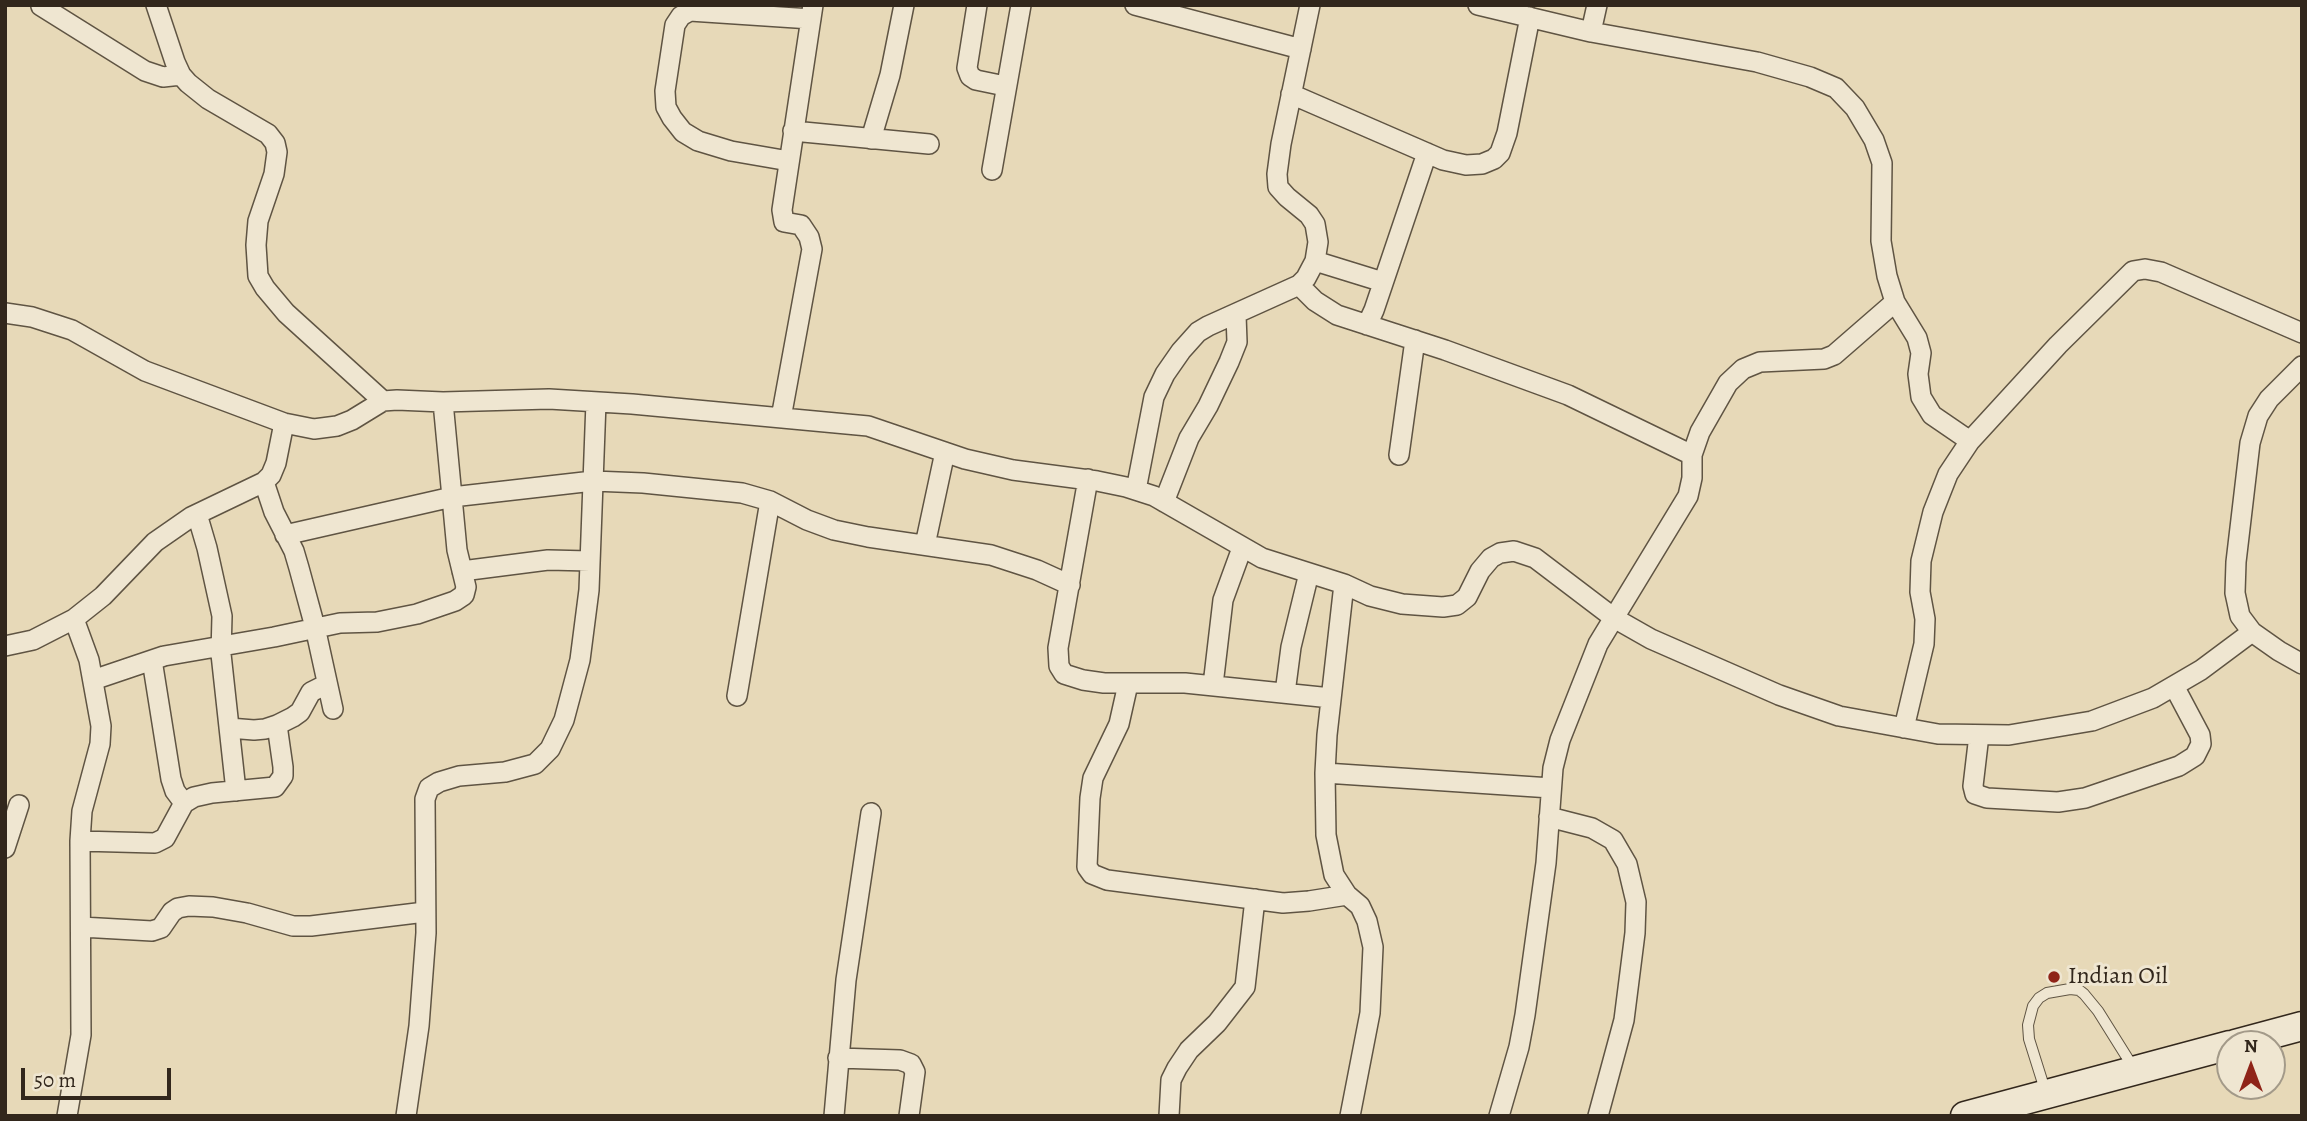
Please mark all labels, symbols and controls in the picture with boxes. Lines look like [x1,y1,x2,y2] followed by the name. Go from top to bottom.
[2068,963,2168,991] place label: Indian Oil
[2046,969,2062,985] marker: Indian Oil
[2216,1030,2286,1100] north arrow
[2244,1033,2258,1059] text: N
[24,1054,175,1098] scale bar
[34,1066,76,1094] text: 50 m

